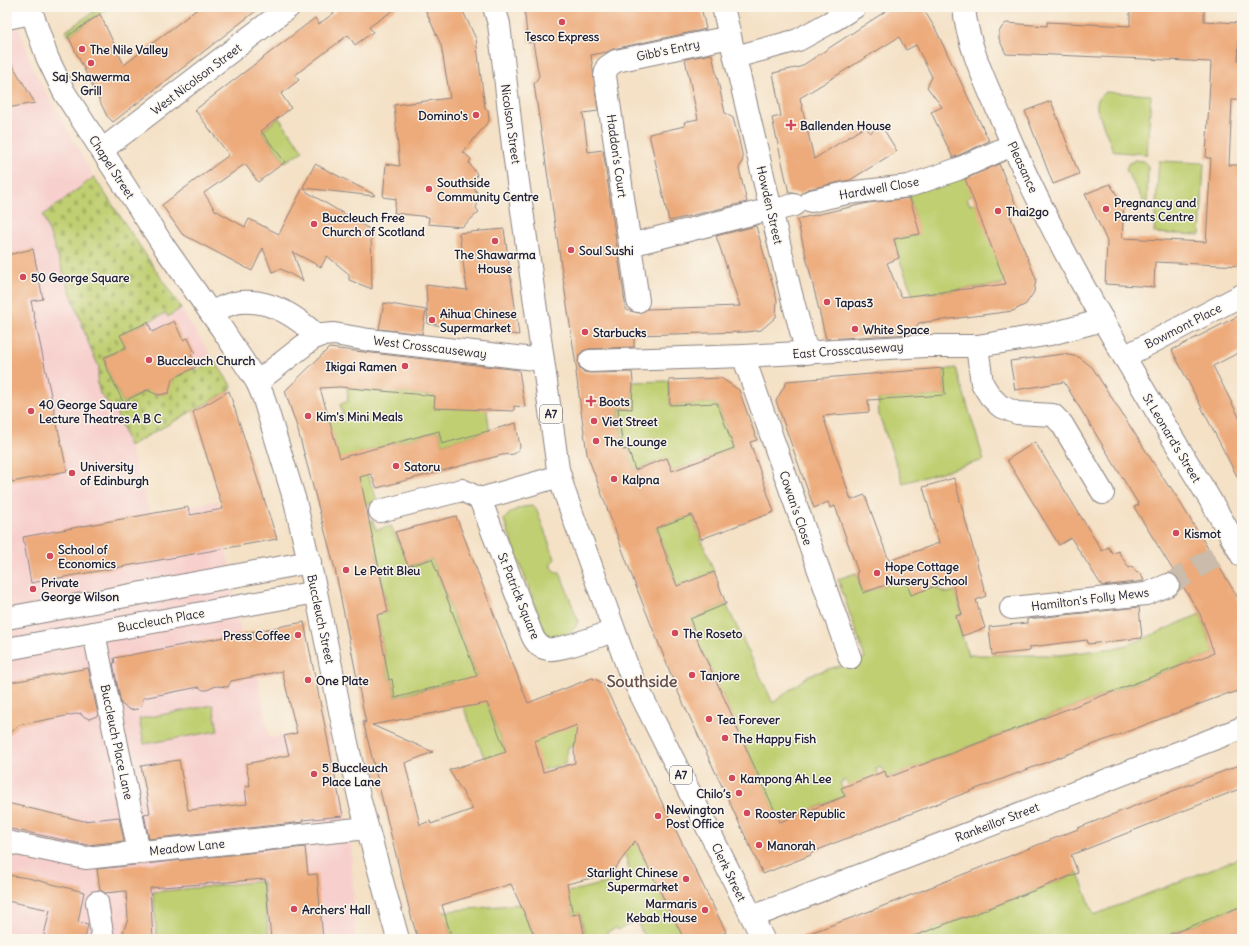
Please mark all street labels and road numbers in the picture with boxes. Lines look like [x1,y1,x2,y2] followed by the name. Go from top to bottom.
[635,36,701,64] street label: Gibb's Entry
[148,40,244,118] street label: West Nicolson Street
[498,83,524,165] street label: Nicolson Street
[604,113,630,199] street label: Haddon's Court
[86,132,138,202] street label: Chapel Street
[1005,139,1041,195] street label: Pleasance
[754,164,786,246] street label: Howden Street
[838,174,920,202] street label: Hardwell Close
[1142,300,1224,352] street label: Bowmont Place
[372,333,488,361] street label: West Crosscauseway
[792,339,904,361] street label: East Crosscauseway
[1140,391,1204,485] street label: St Leonard's Street
[540,405,562,423] road number: A7
[776,469,816,547] street label: Cowan's Close
[495,551,543,641] street label: St Patrick Square
[304,573,338,665] street label: Buccleuch Street
[1030,584,1150,614] street label: Hamilton's Folly Mews
[116,605,206,635] street label: Buccleuch Place
[97,683,137,801] street label: Buccleuch Place Lane
[670,766,692,784] road number: A7
[953,799,1041,845] street label: Rankeillor Street
[149,836,225,858] street label: Meadow Lane
[708,840,750,904] street label: Clerk Street

